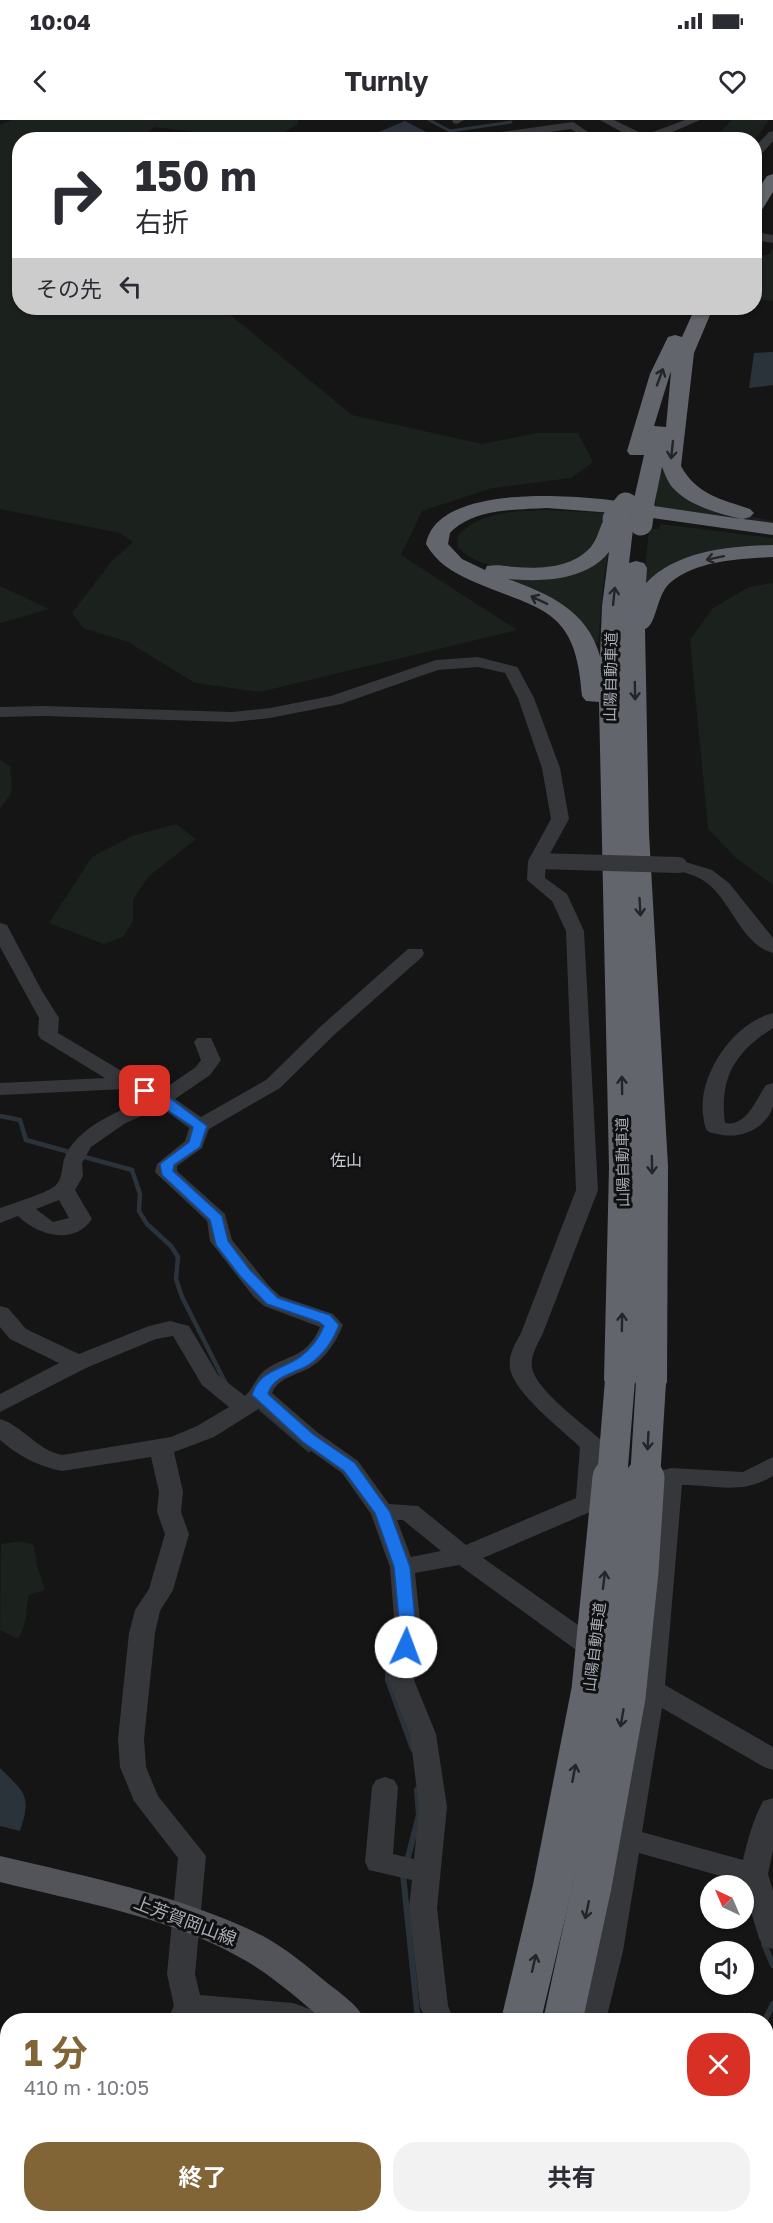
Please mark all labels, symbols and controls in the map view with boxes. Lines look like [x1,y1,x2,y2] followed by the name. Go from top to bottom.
[30,8,91,35] text: 10:04
[24,65,57,98] icon: back
[344,65,429,97] text: Turnly
[716,65,749,98] icon: heart
[135,150,257,200] text: 150 m
[36,156,114,234] icon: right
[135,206,189,238] text: 右折
[114,270,147,303] icon: left
[36,275,102,302] text: その先
[655,369,666,387] one-way arrow
[666,439,677,459] one-way arrow
[706,553,725,564] one-way arrow
[609,587,620,606] one-way arrow
[531,593,549,605] one-way arrow
[600,632,620,722] street label: 山陽自動車道
[629,681,640,701] one-way arrow
[635,897,646,916] one-way arrow
[119,1065,170,1116] pin
[128,1074,161,1107] icon: arrive
[616,1075,627,1095] one-way arrow
[612,1117,632,1207] street label: 山陽自動車道
[330,1150,362,1170] district label: 佐山
[647,1154,658,1174] one-way arrow
[616,1312,628,1332] one-way arrow
[642,1430,653,1450] one-way arrow
[599,1571,610,1590] one-way arrow
[580,1601,608,1693] street label: 山陽自動車道
[374,1615,438,1679] position arrow
[616,1708,627,1728] one-way arrow
[569,1763,580,1783] one-way arrow
[700,1875,754,1929] north arrow
[700,1875,754,1995] map controls
[131,1890,240,1950] street label: 上芳賀岡山線
[581,1900,592,1919] one-way arrow
[700,1941,754,1995] button: sound
[529,1954,541,1973] one-way arrow
[24,2031,88,2074] text: 1 分
[687,2033,750,2096] button: close
[24,2075,149,2099] text: 410 m · 10:05
[24,2142,381,2211] button: 終了
[393,2142,750,2211] button: 共有

